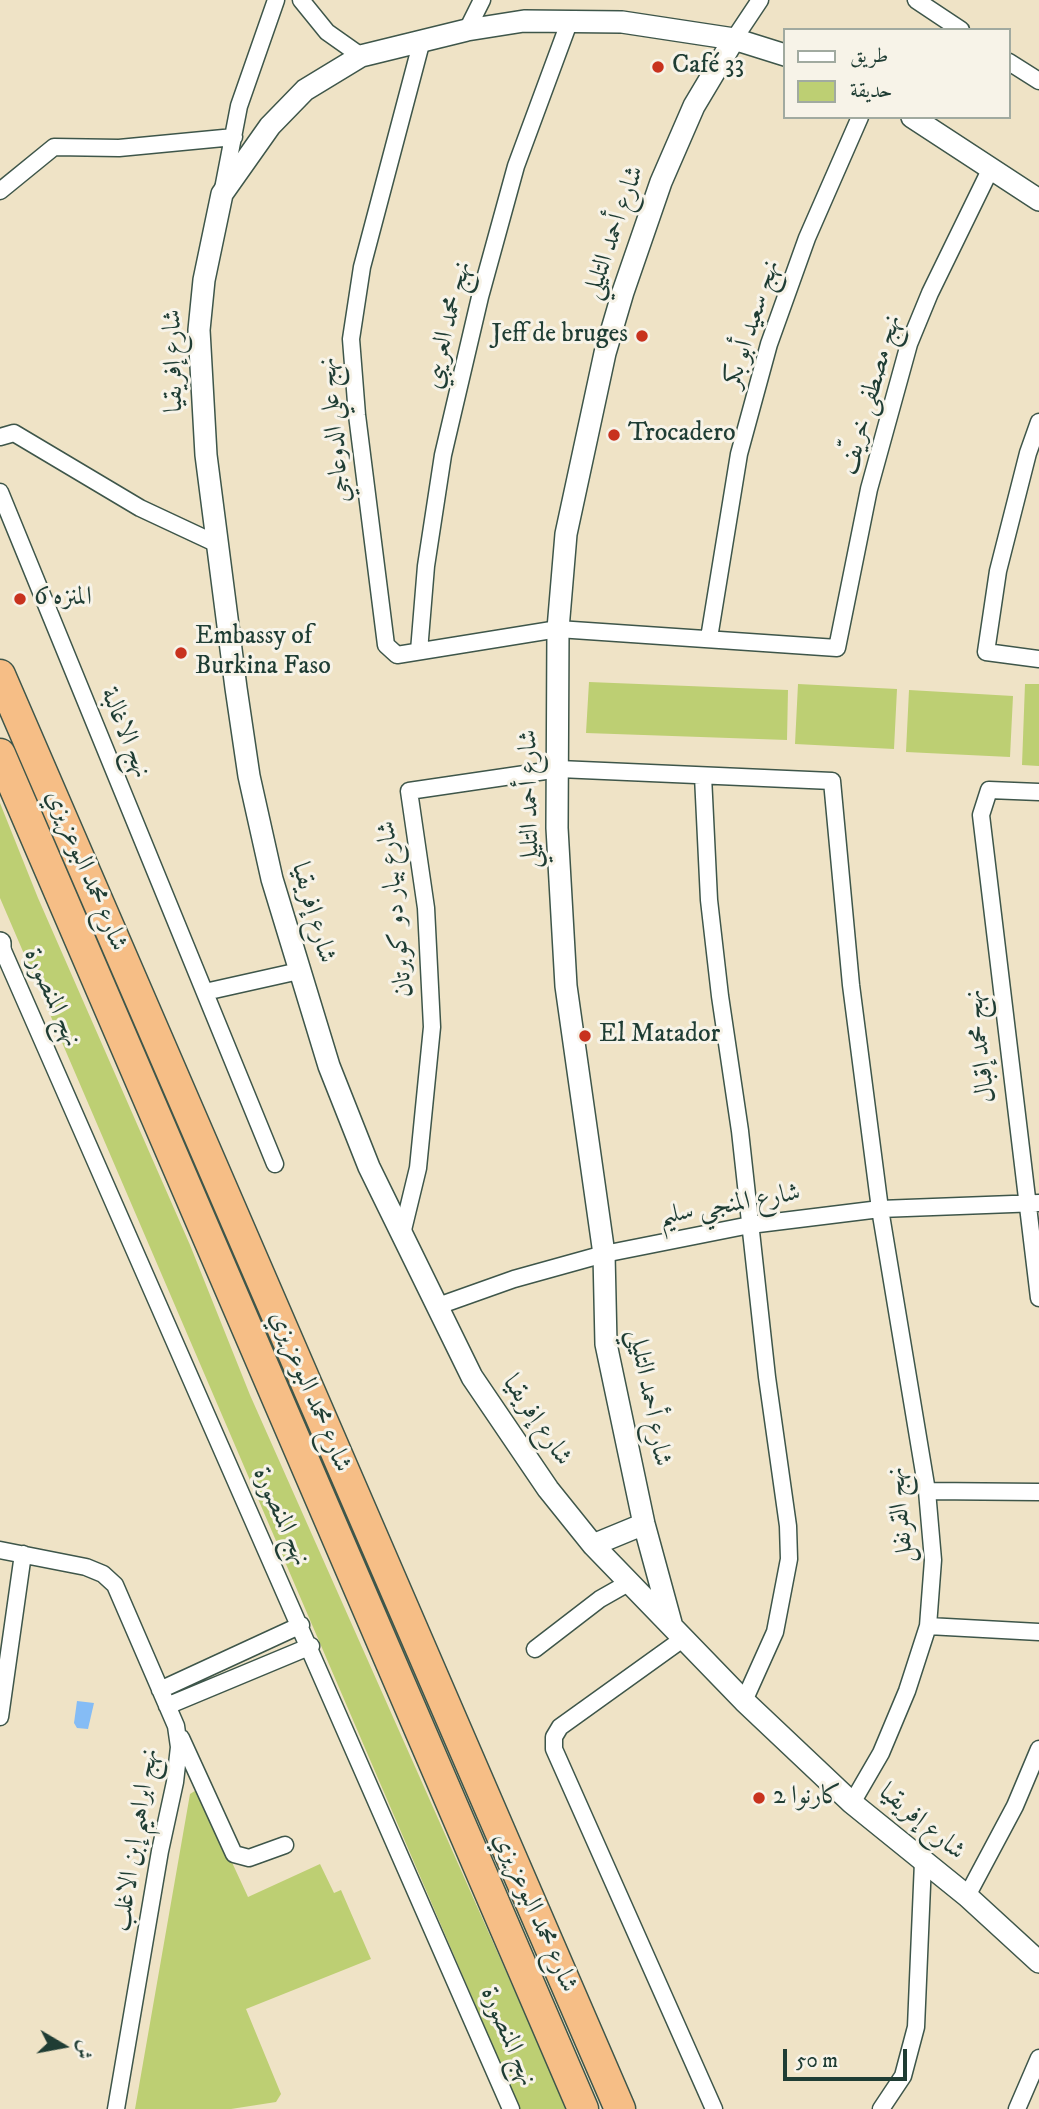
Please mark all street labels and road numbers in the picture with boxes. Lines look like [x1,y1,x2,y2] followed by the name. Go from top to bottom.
[578,162,652,304] street label: شارع أحمد التليلي
[718,256,788,392] street label: نهج سعيد أبو بكر
[418,258,480,392] street label: نهج محمد العريبي
[159,309,191,413] street label: شارع إفريقيا
[834,311,910,479] street label: نهج مصطفى خريّف
[313,356,359,504] street label: نهج علي الدوعاجي
[92,683,156,783] street label: نهج الاغالبة
[514,729,548,869] street label: شارع أحمد التليلي
[37,786,133,956] street label: شارع محمد البوعزيزي
[372,819,422,999] street label: شارع بيار دو كوبرتان
[283,859,341,967] street label: شارع إفريقيا
[15,944,87,1052] street label: نهج المنصورة
[960,987,1004,1105] street label: نهج محمد إقبال
[657,1178,803,1234] street label: شارع المنجي سليم
[261,1307,357,1477] street label: شارع محمد البوعزيزي
[619,1327,677,1469] street label: شارع أحمد التليلي
[494,1370,578,1472] street label: شارع إفريقيا
[244,1463,316,1571] street label: نهج المنصورة
[881,1465,923,1565] street label: نهج القرنفل
[107,1746,167,1934] street label: نهج ابراهيم إبن الاغلب
[871,1778,971,1868] street label: شارع إفريقيا
[485,1828,583,1998] street label: شارع محمد البوعزيزي
[472,1983,542,2091] street label: نهج المنصورة

